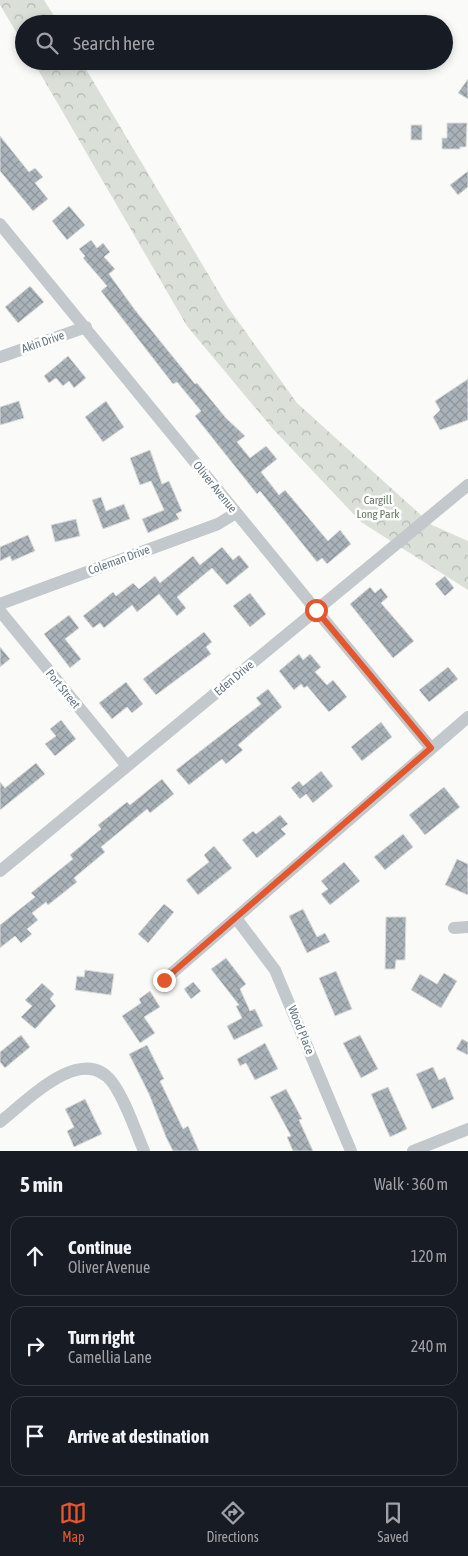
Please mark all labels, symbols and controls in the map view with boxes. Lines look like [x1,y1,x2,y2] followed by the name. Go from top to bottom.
[15,15,453,70] search box
[33,29,61,57] icon: search
[73,32,155,54] text: Search here
[20,328,66,356] street label: Akin Drive
[190,459,240,515] street label: Oliver Avenue
[357,493,400,521] park label: Cargill Long Park
[86,542,152,578] street label: Coleman Drive
[305,599,328,622] route start
[211,658,257,698] street label: Eden Drive
[43,667,83,712] street label: Port Street
[153,969,176,992] route end
[285,1004,317,1056] street label: Wood Place
[20,1172,63,1196] text: 5 min
[374,1175,448,1193] text: Walk · 360 m
[68,1236,132,1258] text: Continue
[21,1242,49,1270] icon: ahead
[411,1247,447,1265] text: 120 m
[68,1258,150,1276] text: Oliver Avenue
[68,1326,135,1348] text: Turn right
[21,1332,49,1360] icon: right
[411,1337,447,1355] text: 240 m
[68,1348,152,1366] text: Camellia Lane
[21,1422,49,1450] icon: arrive
[68,1425,209,1447] text: Arrive at destination
[59,1499,87,1545] tab: Map
[206,1499,259,1545] tab: Directions
[378,1499,409,1545] tab: Saved

